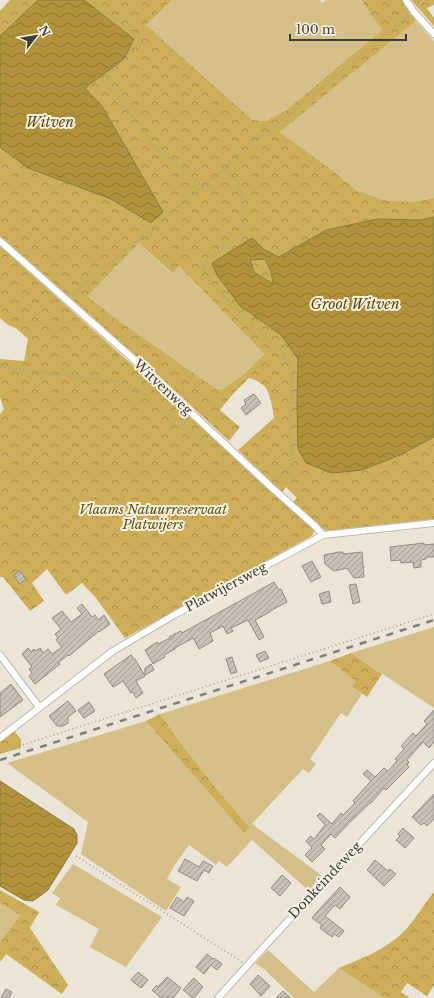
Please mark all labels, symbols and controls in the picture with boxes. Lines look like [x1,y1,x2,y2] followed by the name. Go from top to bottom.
[16,16,56,56] north arrow
[290,16,406,42] scale bar
[296,22,335,37] text: 100 m
[36,23,54,39] text: N
[26,113,74,131] water label: Witven
[311,295,400,313] water label: Groot Witven
[129,355,196,419] street label: Witvenweg
[79,501,227,533] park label: Vlaams Natuurreservaat Platwijers
[182,558,270,616] street label: Platwijersweg
[285,838,365,922] street label: Donkeindeweg

